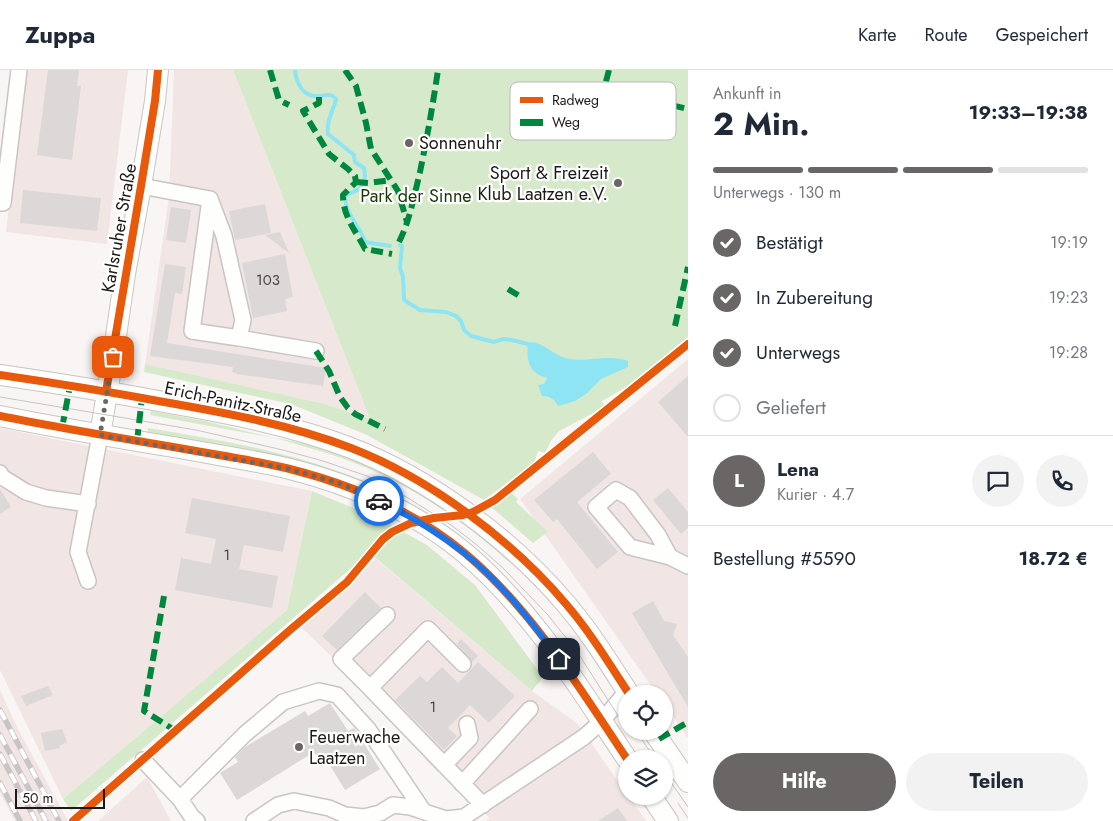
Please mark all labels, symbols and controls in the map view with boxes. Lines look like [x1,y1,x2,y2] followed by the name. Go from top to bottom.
[25,17,96,52] text: Zuppa
[858,22,897,48] text: Karte
[925,22,967,48] text: Route
[995,22,1088,48] text: Gespeichert
[510,82,676,140] legend
[713,82,781,105] text: Ankunft in
[552,90,599,110] text: Radweg
[969,99,1088,126] text: 19:33–19:38
[713,101,810,147] text: 2 Min.
[552,112,580,132] text: Weg
[419,130,502,156] place label: Sonnenuhr
[403,137,415,149] marker: Sonnenuhr
[477,160,609,207] place label: Sport & Freizeit Klub Laatzen e.V.
[95,161,143,295] street label: Karlsruher Straße
[612,177,624,189] marker: Sport & Freizeit Klub Laatzen e.V.
[713,181,841,204] text: Unterwegs · 130 m
[360,183,472,209] park label: Park der Sinne
[713,229,741,257] icon: check
[756,229,823,256] text: Bestätigt
[1050,231,1088,254] text: 19:19
[256,269,280,291] house number: 103
[713,284,741,312] icon: check
[756,284,873,311] text: In Zubereitung
[1049,286,1088,309] text: 19:23
[92,336,134,378] pin
[713,339,741,367] icon: check
[756,339,840,366] text: Unterwegs
[1049,341,1088,364] text: 19:28
[99,343,127,371] icon: bag
[162,375,304,429] street label: Erich-Panitz-Straße
[756,394,826,421] text: Geliefert
[972,455,1024,507] button: chat
[1036,455,1088,507] button: phone
[777,456,819,483] text: Lena
[734,467,744,494] text: L
[354,476,404,526] courier
[777,483,854,506] text: Kurier · 4.7
[365,487,393,515] icon: car
[224,544,230,566] house number: 1
[713,545,856,572] text: Bestellung #5590
[1019,545,1088,572] text: 18.72 €
[538,638,580,680] pin
[545,645,573,673] icon: home
[618,685,673,805] map controls
[618,685,673,740] button: locate
[430,696,436,718] house number: 1
[309,724,400,771] place label: Feuerwache Laatzen
[293,741,305,753] marker: Feuerwache Laatzen
[618,750,673,805] button: layers
[713,753,896,811] button: Hilfe
[906,753,1088,811] button: Teilen
[15,786,105,809] scale bar
[22,788,53,808] text: 50 m

